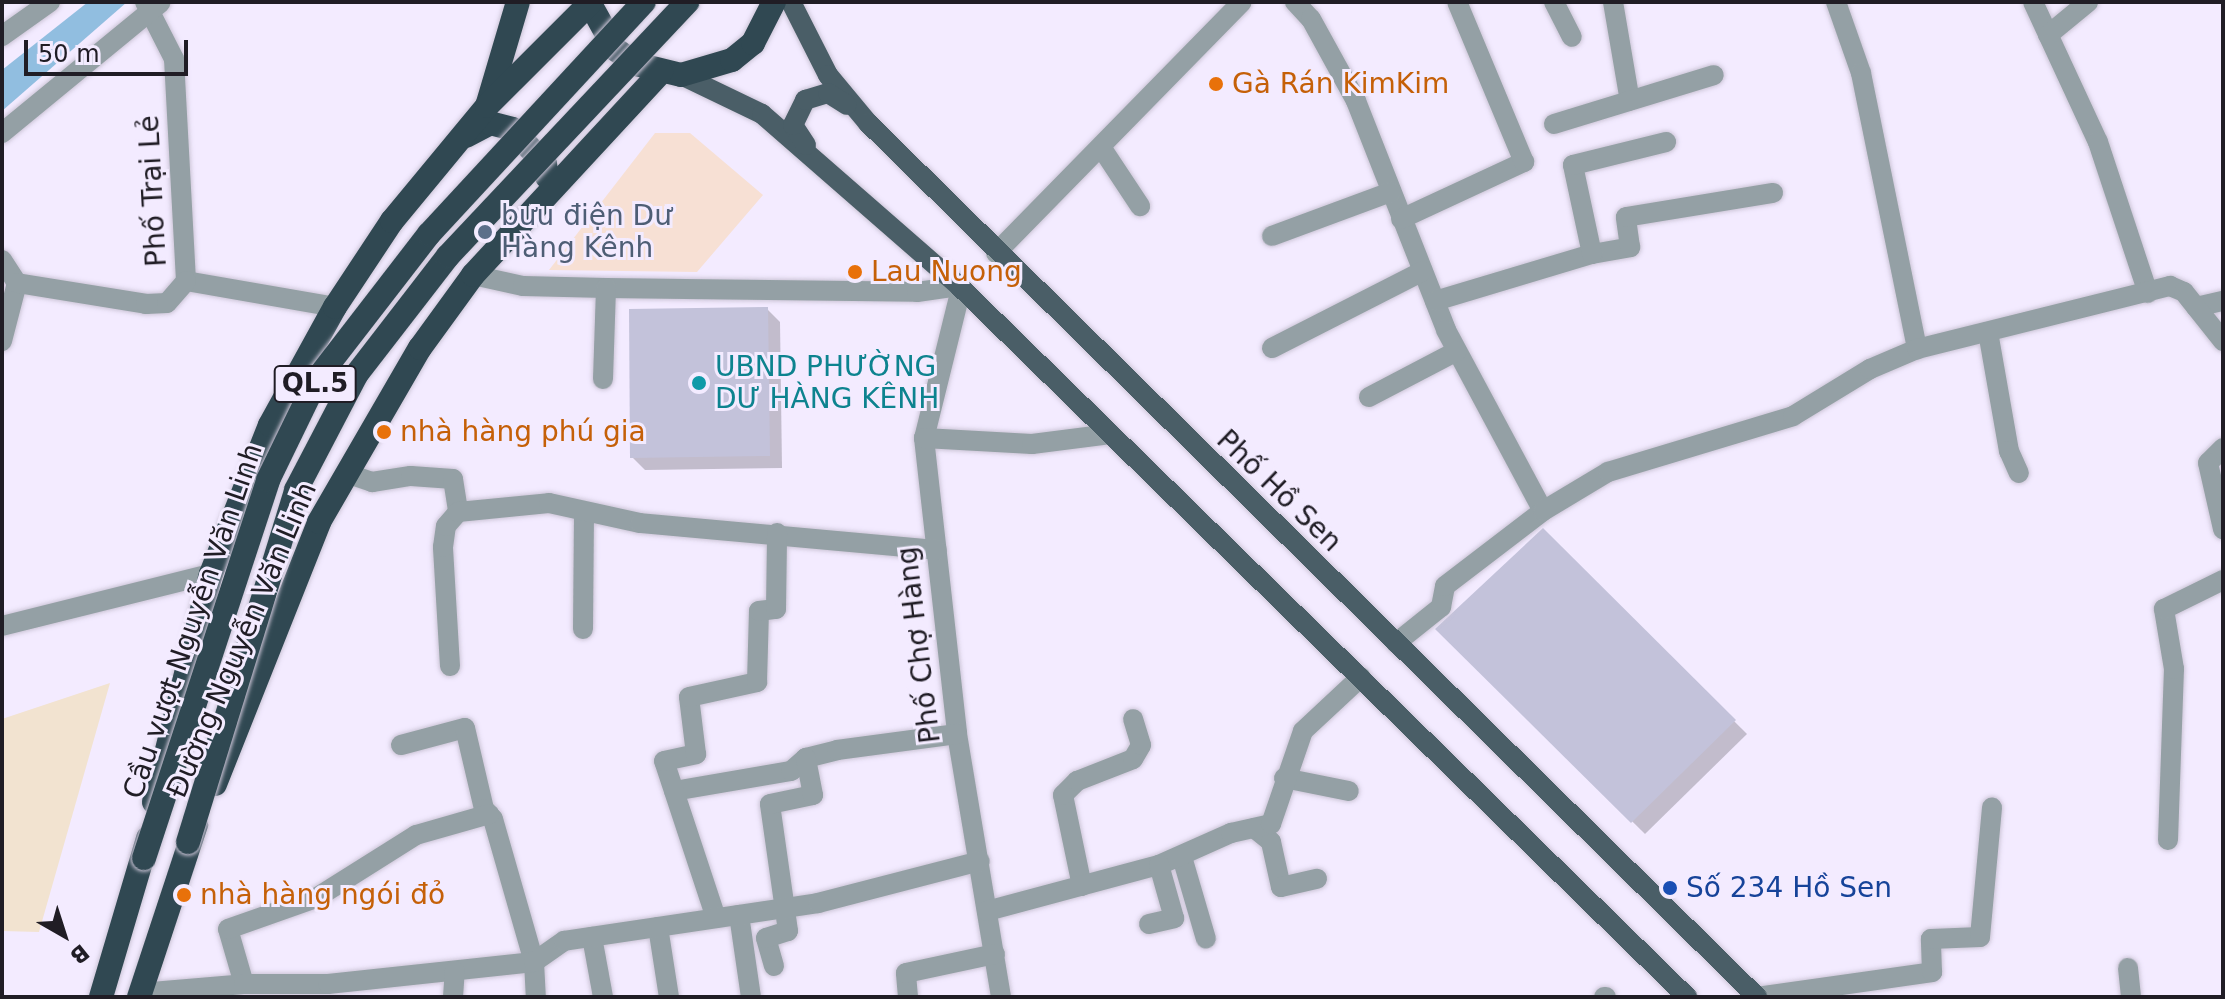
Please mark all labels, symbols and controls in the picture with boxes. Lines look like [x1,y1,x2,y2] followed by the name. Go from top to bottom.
[28,24,192,74] scale bar
[38,40,100,68] text: 50 m
[1232,67,1449,101] place label: Gà Rán KimKim
[1207,75,1225,93] marker: Gà Rán KimKim
[132,114,174,268] street label: Phố Trại Lẻ
[501,199,672,265] place label: bưu điện Dư Hàng Kênh
[476,223,494,241] marker: bưu điện Dư Hàng Kênh
[871,255,1022,289] place label: Lau Nuong
[846,263,864,281] marker: Lau Nuong
[715,350,939,416] place label: UBND PHƯỜNG DƯ HÀNG KÊNH
[273,362,357,406] road number: QL.5
[690,374,708,392] marker: UBND PHƯỜNG DƯ HÀNG KÊNH
[400,415,646,449] place label: nhà hàng phú gia
[375,423,393,441] marker: nhà hàng phú gia
[1210,423,1348,559] street label: Phố Hồ Sen
[116,439,270,803] street label: Cầu vượt Nguyễn Văn Linh
[160,477,324,803] street label: Đường Nguyễn Văn Linh
[890,545,948,745] street label: Phố Chợ Hàng
[1686,871,1892,905] place label: Số 234 Hồ Sen
[200,878,445,912] place label: nhà hàng ngói đỏ
[1661,879,1679,897] marker: Số 234 Hồ Sen
[175,886,193,904] marker: nhà hàng ngói đỏ
[24,895,104,975] north arrow
[65,939,94,969] text: B

